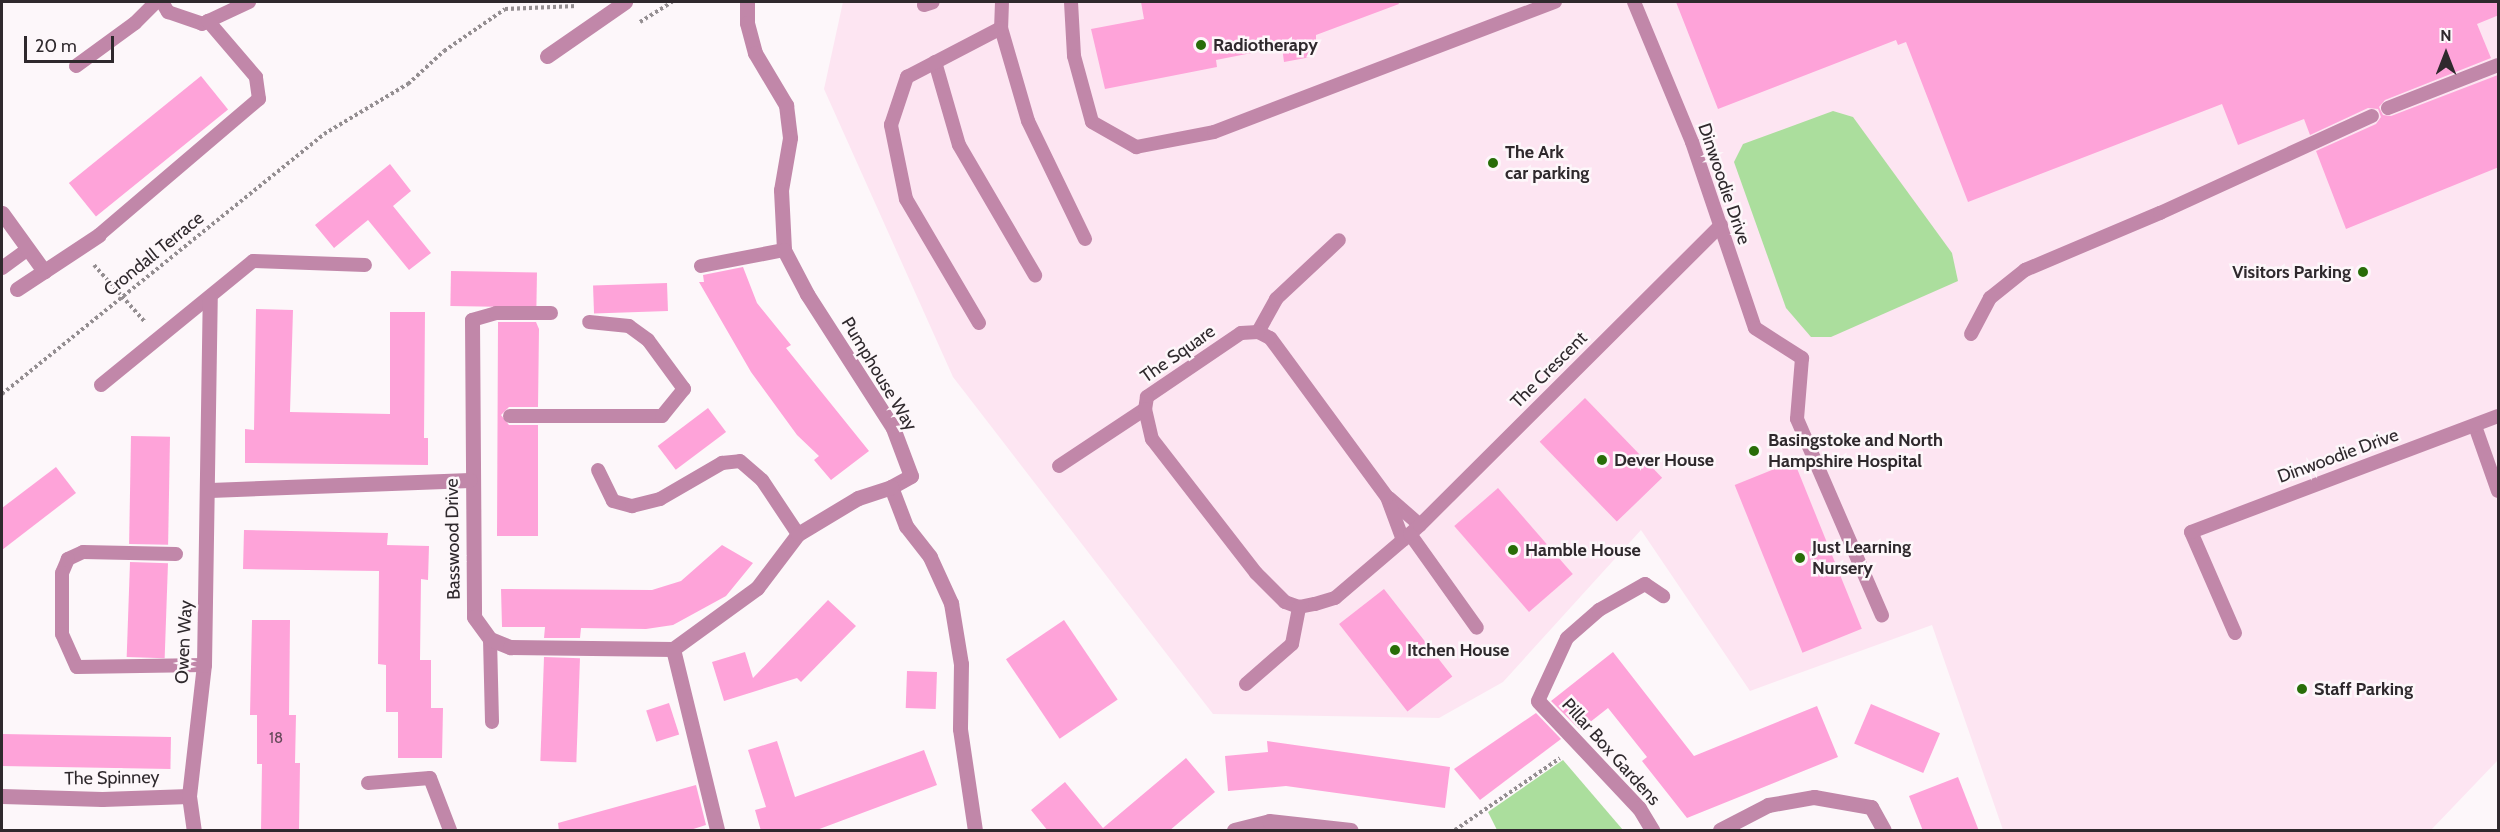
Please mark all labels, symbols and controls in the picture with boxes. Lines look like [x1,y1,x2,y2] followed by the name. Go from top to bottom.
[27,24,117,62] scale bar
[2416,24,2476,84] north arrow
[2440,26,2452,45] text: N
[1213,34,1318,56] place label: Radiotherapy
[35,35,77,57] text: 20 m
[1194,38,1208,52] marker: Radiotherapy
[1693,120,1755,248] street label: Dinwoodie Drive
[1505,142,1589,184] place label: The Ark car parking
[1486,156,1500,170] marker: The Ark car parking
[100,207,208,301] street label: Crondall Terrace
[2232,261,2351,283] place label: Visitors Parking
[2356,265,2370,279] marker: Visitors Parking
[837,313,921,435] street label: Pumphouse Way
[1137,321,1219,387] street label: The Square
[1506,327,1592,413] street label: The Crescent
[2275,424,2401,488] street label: Dinwoodie Drive
[1768,430,1943,472] place label: Basingstoke and North Hampshire Hospital
[1745,442,1763,460] marker: Basingstoke and North Hampshire Hospital
[1614,449,1714,471] place label: Dever House
[1595,453,1609,467] marker: Dever House
[441,478,465,600] street label: Basswood Drive
[1812,537,1911,580] place label: Just Learning Nursery
[1525,539,1641,561] place label: Hamble House
[1506,543,1520,557] marker: Hamble House
[1793,551,1807,565] marker: Just Learning Nursery
[171,600,197,684] street label: Owen Way
[1407,639,1509,661] place label: Itchen House
[1388,643,1402,657] marker: Itchen House
[2314,678,2413,700] place label: Staff Parking
[2295,682,2309,696] marker: Staff Parking
[1557,694,1665,810] street label: Pillar Box Gardens
[269,730,283,748] house number: 18
[64,766,160,790] street label: The Spinney

